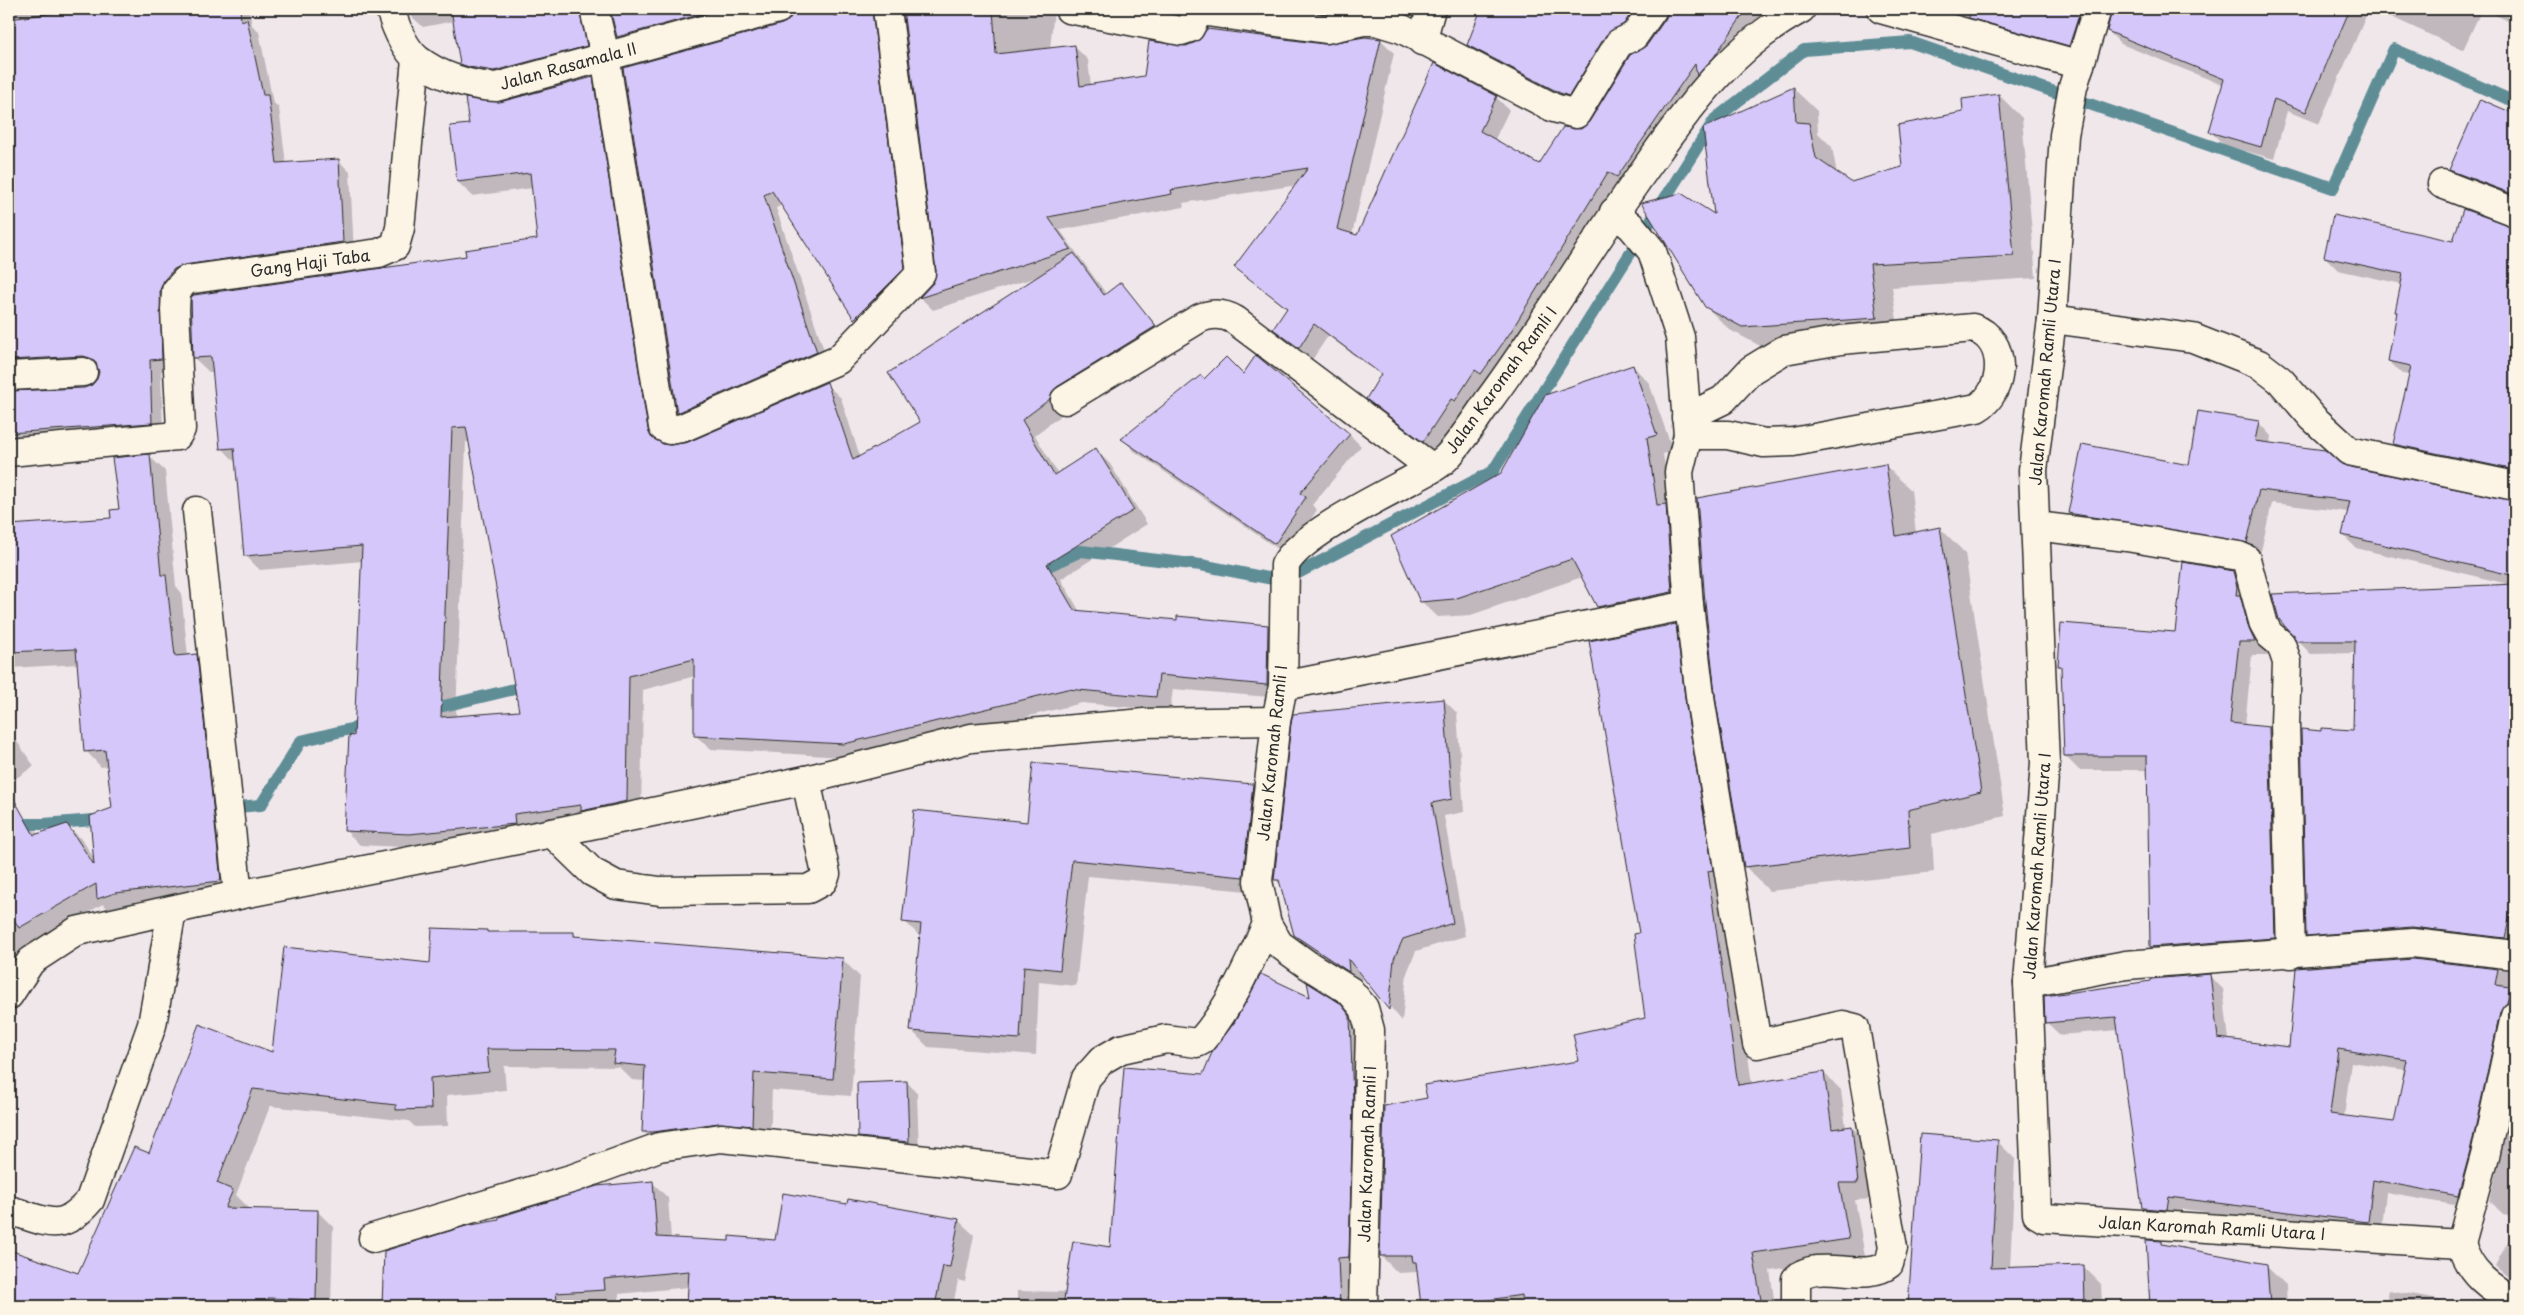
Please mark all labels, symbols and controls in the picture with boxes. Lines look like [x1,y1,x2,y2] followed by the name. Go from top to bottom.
[497,35,639,95] street label: Jalan Rasamala II
[249,242,372,282] street label: Gang Haji Taba
[2022,258,2066,486] street label: Jalan Karomah Ramli Utara I
[1439,301,1562,458] street label: Jalan Karomah Ramli I
[1250,664,1292,842] street label: Jalan Karomah Ramli I
[2016,752,2056,980] street label: Jalan Karomah Ramli Utara I
[1351,1065,1381,1243] street label: Jalan Karomah Ramli I
[2098,1209,2326,1245] street label: Jalan Karomah Ramli Utara I

